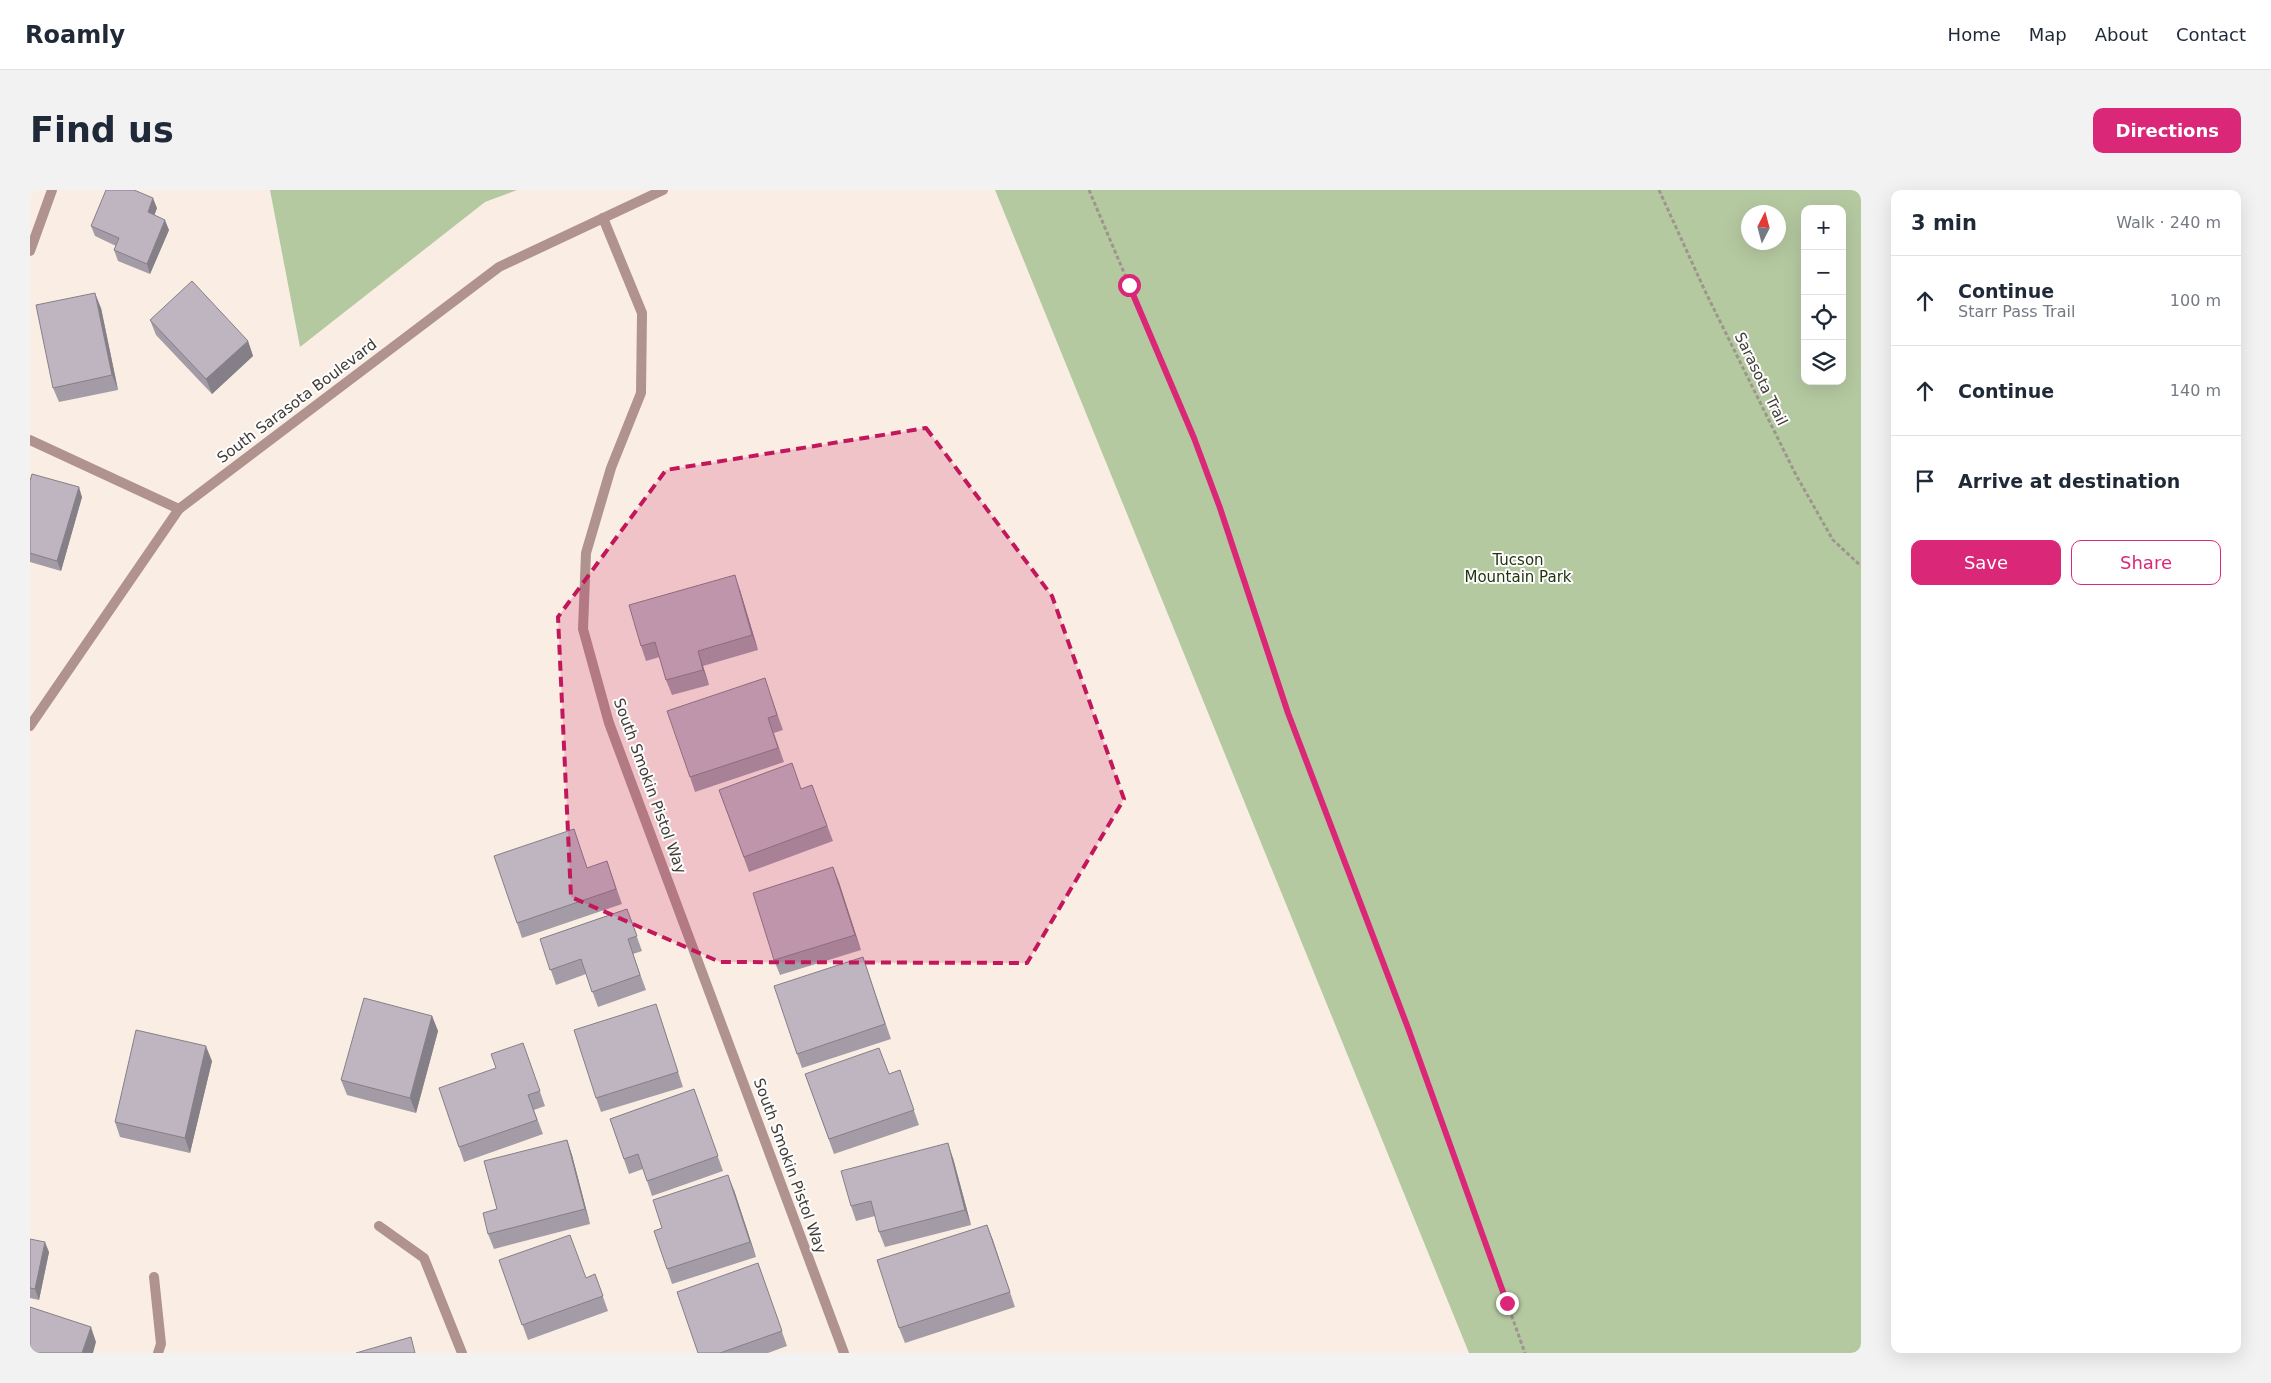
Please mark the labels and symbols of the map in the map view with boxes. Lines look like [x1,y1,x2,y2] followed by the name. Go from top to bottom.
[1741,205,1786,250] north arrow
[1118,274,1141,297] route start
[1731,329,1791,429] street label: Sarasota Trail
[214,335,380,467] street label: South Sarasota Boulevard
[1464,551,1572,586] park label: Tucson Mountain Park
[610,696,690,876] street label: South Smokin Pistol Way
[750,1076,830,1256] street label: South Smokin Pistol Way
[1496,1292,1519,1315] route end

